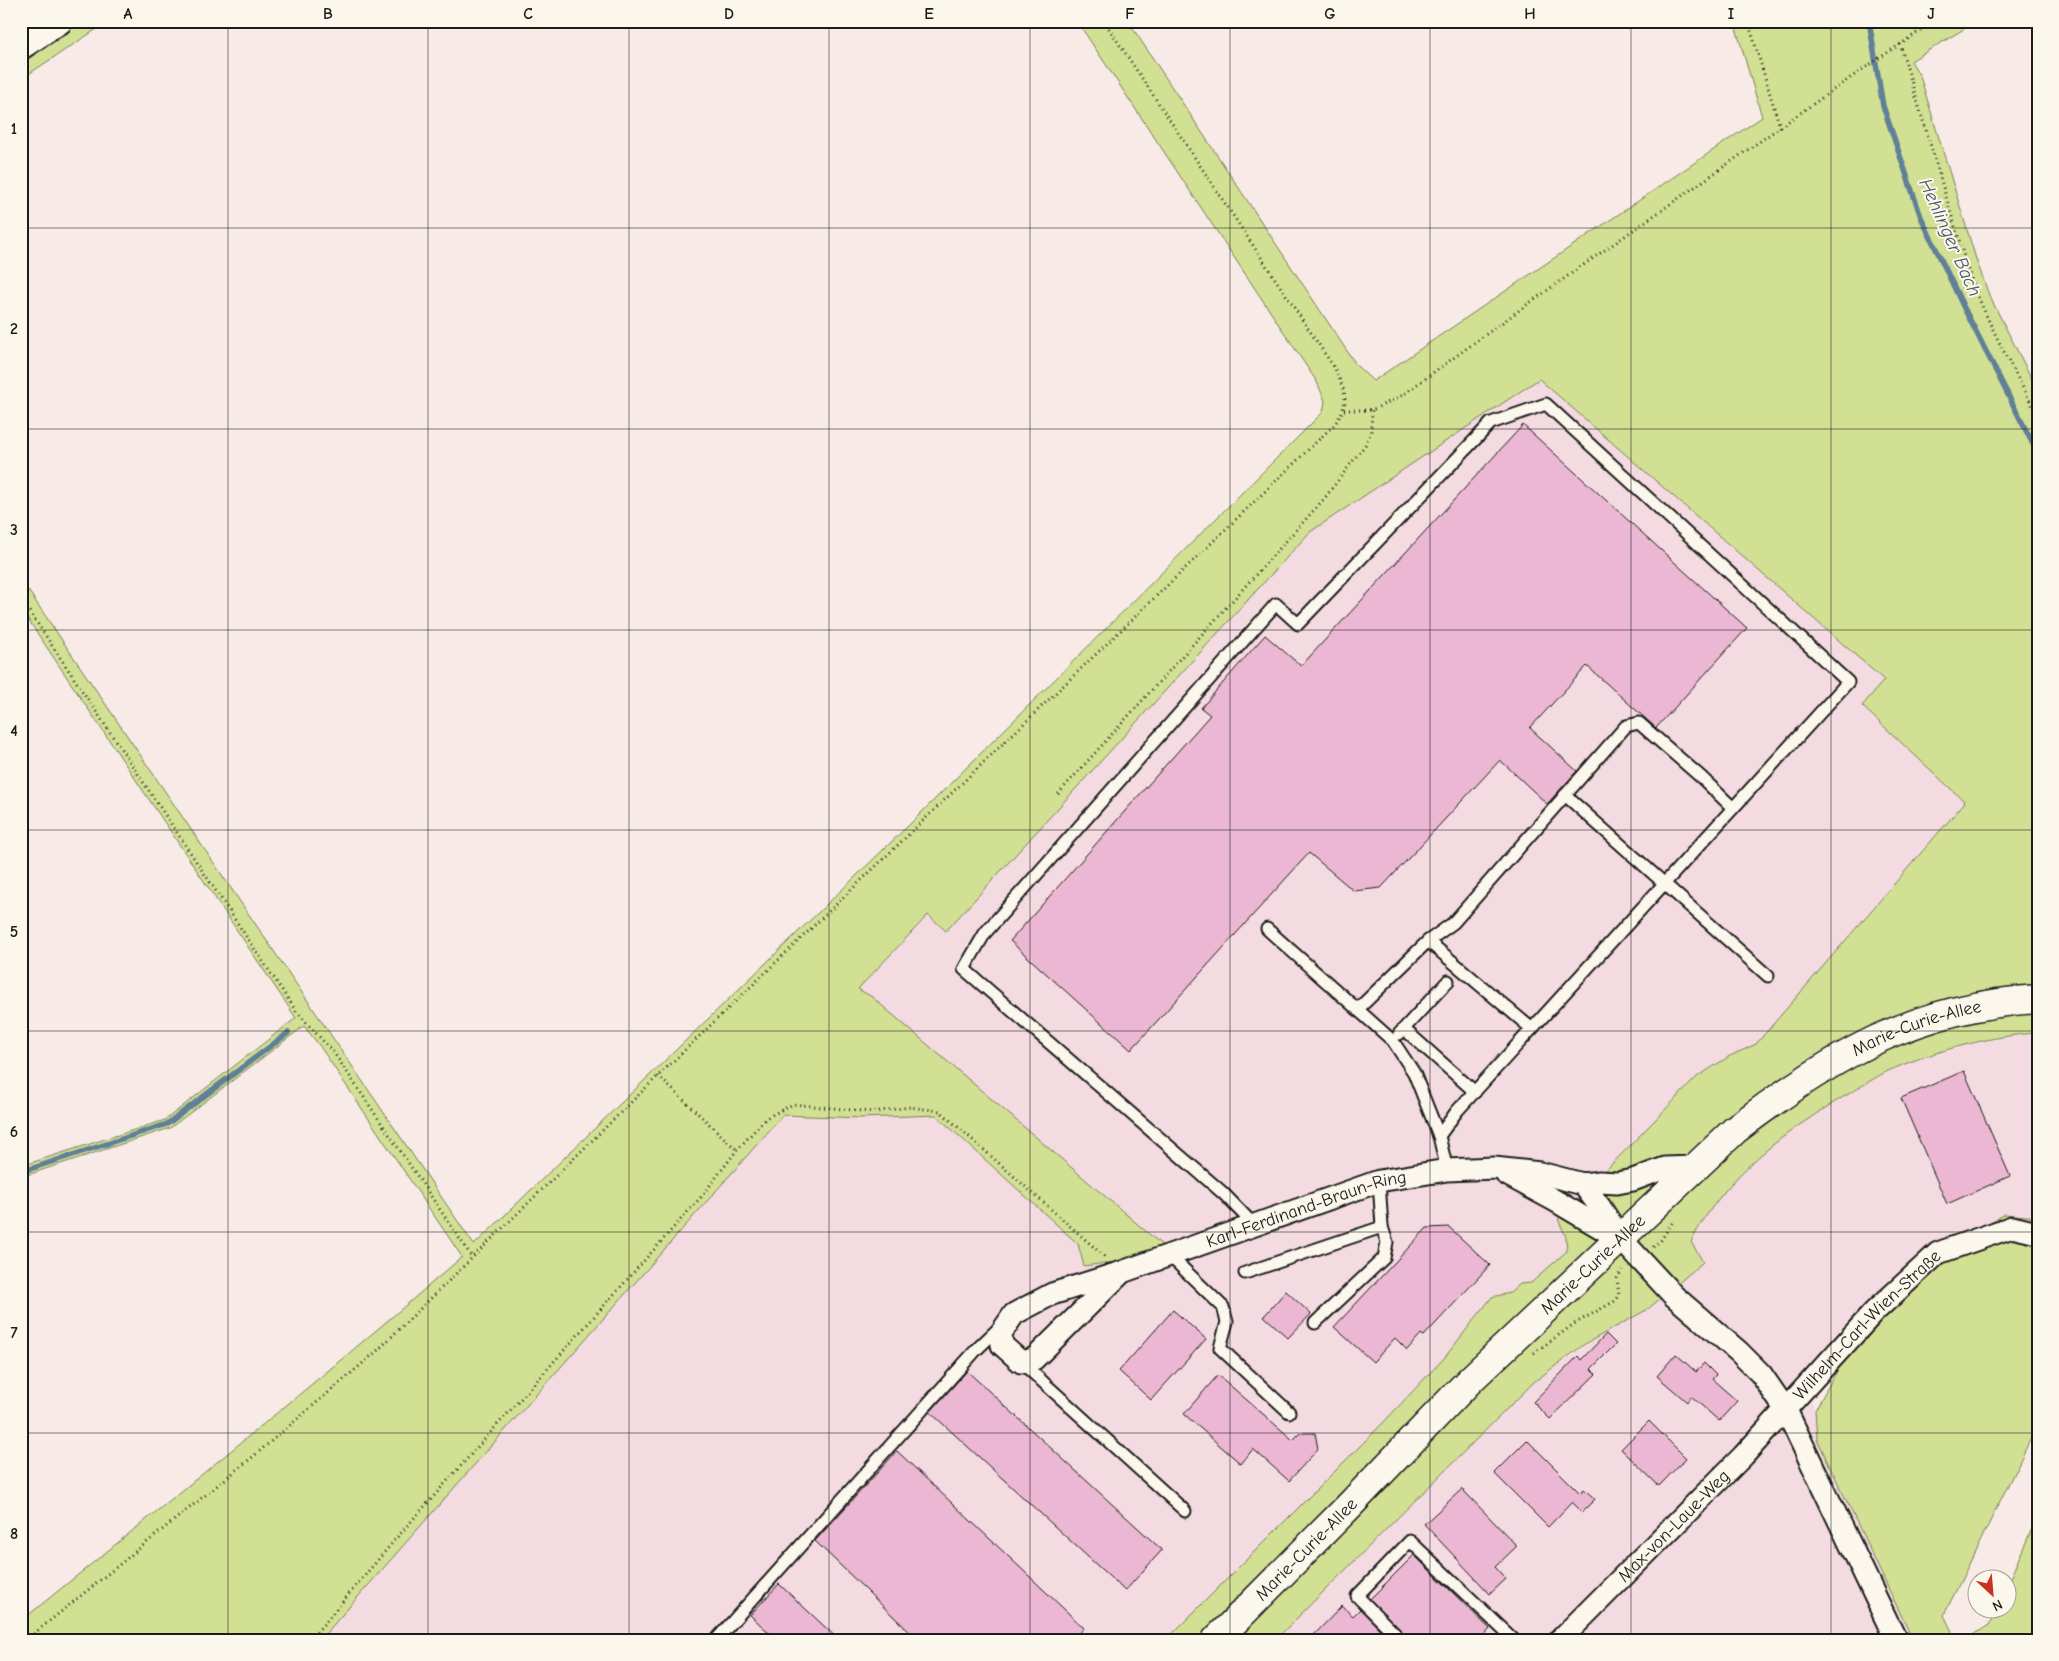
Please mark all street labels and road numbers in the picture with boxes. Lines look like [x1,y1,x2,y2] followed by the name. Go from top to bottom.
[1848,996,1983,1061] street label: Marie-Curie-Allee
[1203,1167,1408,1252] street label: Karl-Ferdinand-Braun-Ring
[1536,1210,1650,1319] street label: Marie-Curie-Allee
[1789,1246,1945,1405] street label: Wilhelm-Carl-Wien-Straße
[1614,1466,1734,1587] street label: Max-von-Laue-Weg
[1251,1494,1362,1605] street label: Marie-Curie-Allee

